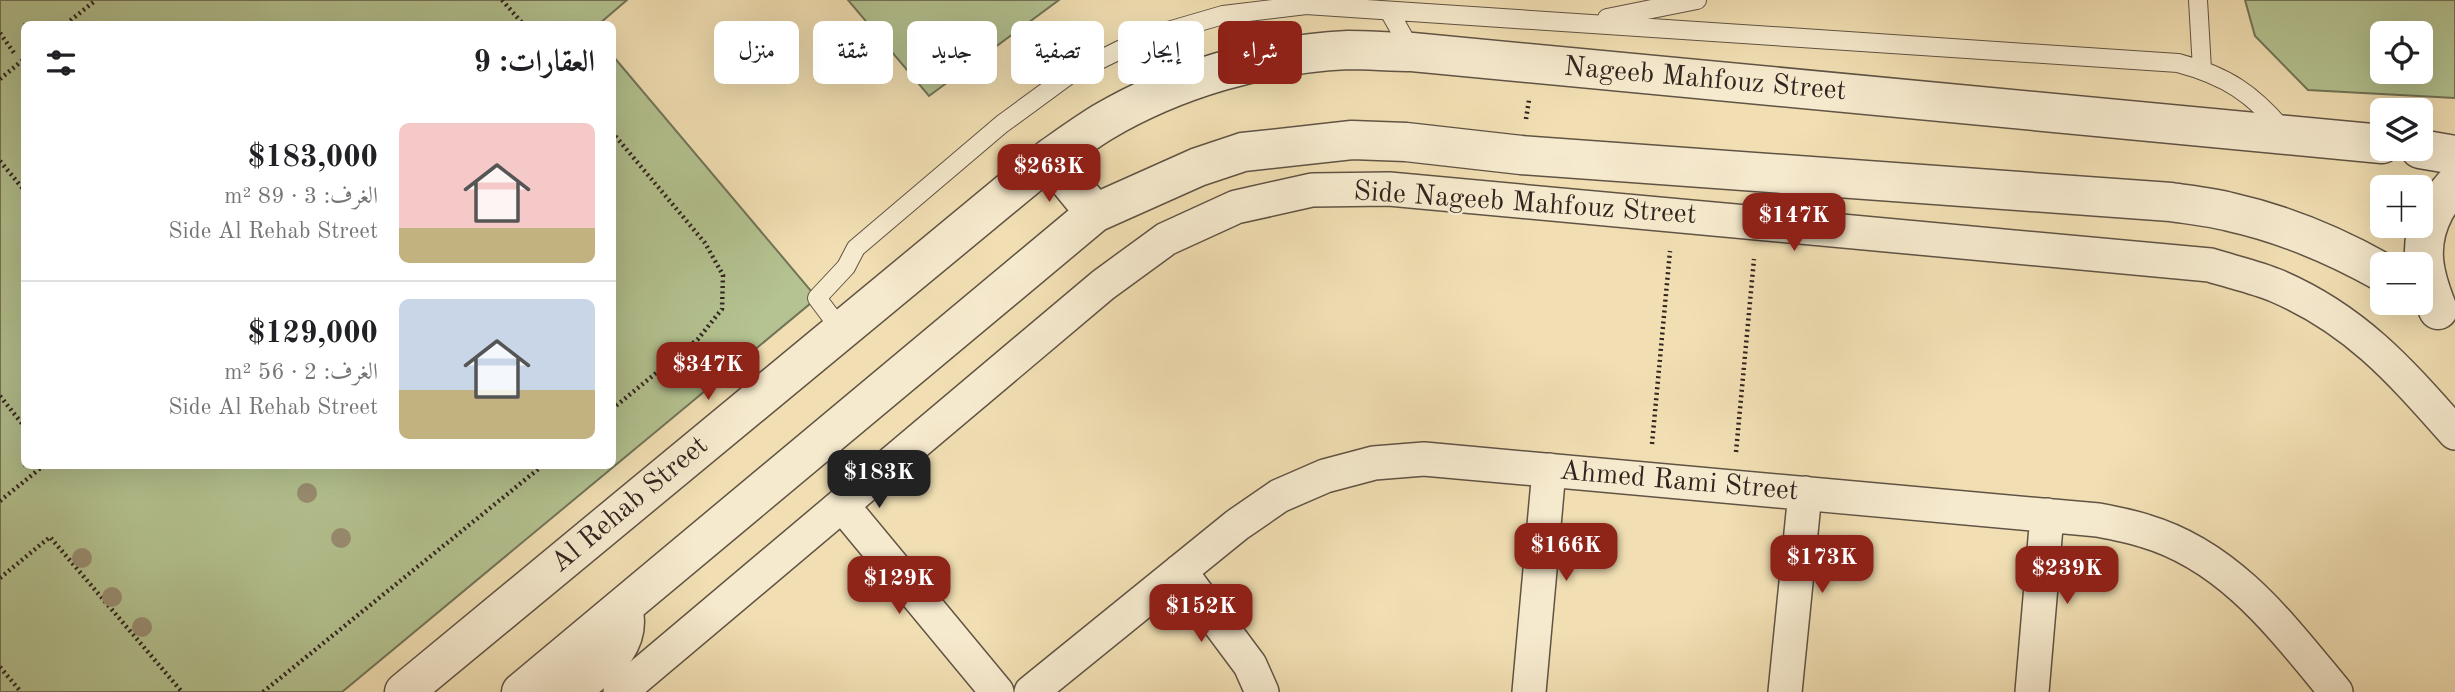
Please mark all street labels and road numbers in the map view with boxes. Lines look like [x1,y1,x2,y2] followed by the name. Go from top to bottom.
[1563,54,1847,106] street label: Nageeb Mahfouz Street
[1353,178,1697,230] street label: Side Nageeb Mahfouz Street
[546,432,714,578] street label: Al Rehab Street
[1558,458,1800,506] street label: Ahmed Rami Street

